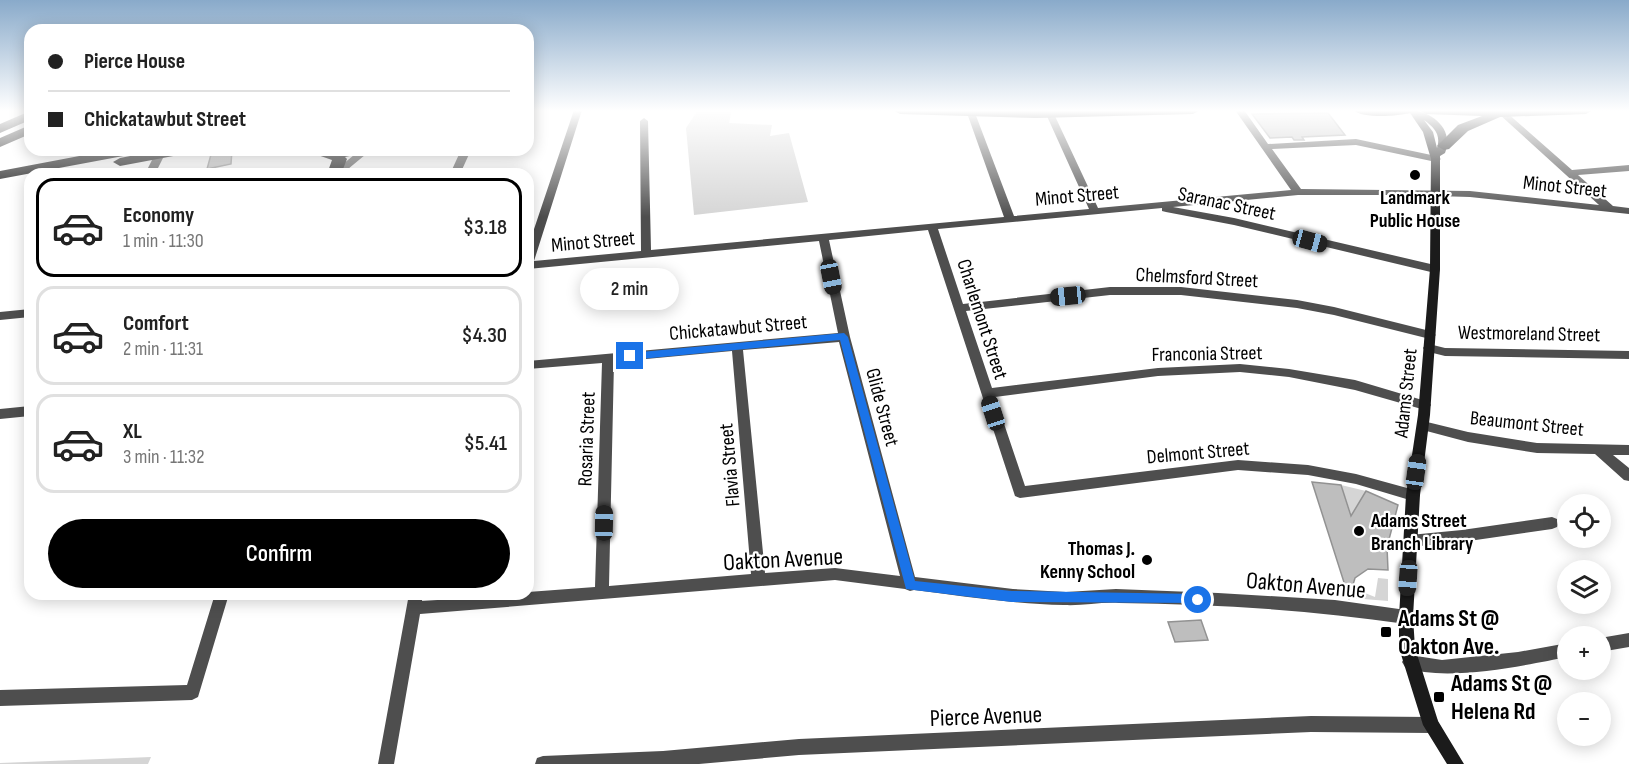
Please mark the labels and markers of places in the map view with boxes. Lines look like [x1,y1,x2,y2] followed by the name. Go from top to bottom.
[1408,168,1422,182] marker: Landmark Public House
[1370,186,1460,233] place label: Landmark Public House
[1370,509,1474,556] place label: Adams Street Branch Library
[1352,524,1366,538] marker: Adams Street Branch Library
[1040,537,1135,584] place label: Thomas J. Kenny School
[1140,553,1154,567] marker: Thomas J. Kenny School
[1397,604,1499,661] place label: Adams St @ Oakton Ave.
[1379,625,1393,639] marker: Adams St @ Oakton Ave.
[1450,669,1552,726] place label: Adams St @ Helena Rd
[1432,690,1446,704] marker: Adams St @ Helena Rd

